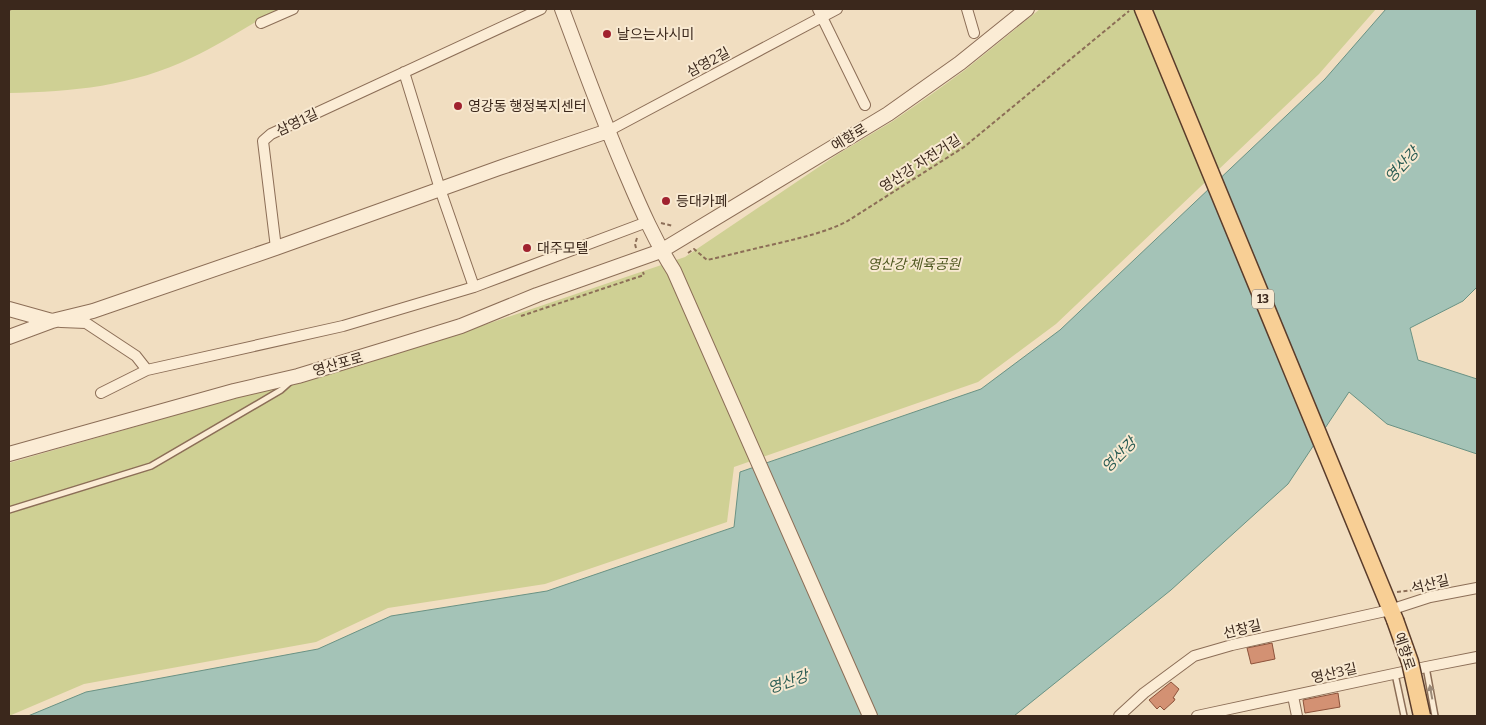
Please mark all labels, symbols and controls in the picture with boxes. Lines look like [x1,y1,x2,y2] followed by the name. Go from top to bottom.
[617,26,694,43] place label: 날으는사시미
[601,28,613,40] marker: 날으는사시미
[684,44,733,81] street label: 삼영2길
[468,98,587,115] place label: 영강동 행정복지센터
[452,100,464,112] marker: 영강동 행정복지센터
[274,105,321,140] street label: 삼영1길
[828,120,870,155] street label: 예향로
[877,131,964,196] street label: 영산강 자전거길
[1381,142,1424,186] water label: 영산강
[676,193,728,210] place label: 등대카페
[660,195,672,207] marker: 등대카페
[537,240,589,257] place label: 대주모텔
[521,242,533,254] marker: 대주모텔
[868,256,962,273] park label: 영산강 체육공원
[1252,290,1274,308] road number: 13
[311,349,365,380] street label: 영산포로
[1098,432,1142,476] water label: 영산강
[1409,572,1451,597] street label: 석산길
[1221,617,1263,642] street label: 선창길
[1390,630,1419,672] street label: 예향로
[1309,660,1359,687] street label: 영산3길
[765,666,813,697] water label: 영산강
[1426,683,1434,699] one-way arrow

